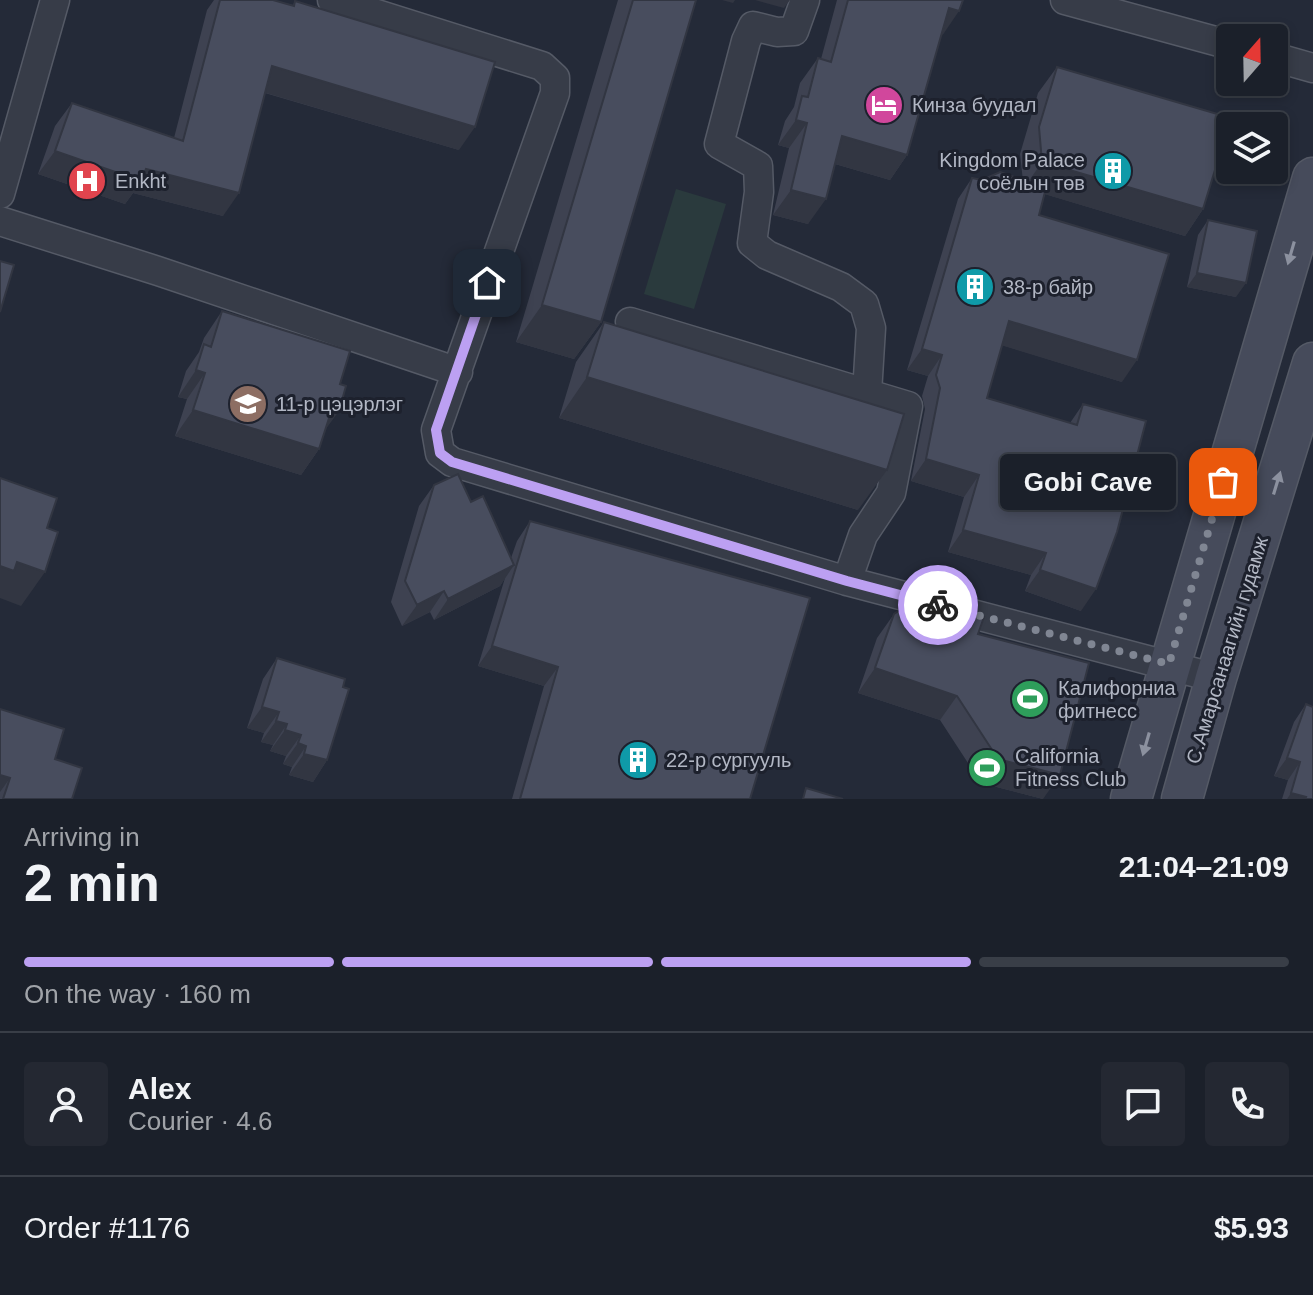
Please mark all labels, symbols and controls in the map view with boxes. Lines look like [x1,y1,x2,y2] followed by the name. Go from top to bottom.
[1216,24,1288,96] north arrow
[1216,24,1288,184] map controls
[863,84,905,126] hotel icon: Кинза буудал
[912,94,1037,116] place label: Кинза буудал
[1216,112,1288,184] button: layers
[939,149,1085,194] place label: Kingdom Palace соёлын төв
[1092,150,1134,192] building icon: Kingdom Palace соёлын төв
[66,160,108,202] hospital icon: Enkht
[115,170,167,192] place label: Enkht
[1284,241,1297,265] one-way arrow
[453,249,521,317] pin
[465,261,509,305] icon: home
[954,266,996,308] building icon: 38-р байр
[1003,276,1093,298] place label: 38-р байр
[227,383,269,425] school or university icon: 11-р цэцэрлэг
[276,393,403,415] place label: 11-р цэцэрлэг
[1189,448,1257,516] pin
[999,454,1175,510] callout: Gobi Cave
[1201,460,1245,504] icon: bag
[1024,467,1152,497] text: Gobi Cave
[1271,470,1284,494] one-way arrow
[1182,533,1272,766] street label: С.Амарсанаагийн гудамж
[898,565,978,645] courier
[916,583,960,627] icon: bike
[1058,677,1177,722] place label: Калифорниа фитнесс
[1009,678,1051,720] sports icon: Калифорниа фитнесс
[1140,731,1152,756] one-way arrow
[617,739,659,781] building icon: 22-р сургууль
[1015,745,1126,790] place label: California Fitness Club
[966,747,1008,789] sports icon: California Fitness Club
[666,749,791,771] place label: 22-р сургууль
[24,822,140,852] text: Arriving in
[1119,850,1289,883] text: 21:04–21:09
[24,854,160,912] text: 2 min
[24,979,251,1009] text: On the way · 160 m
[24,1062,108,1146] button: person
[1101,1062,1185,1146] button: chat
[1205,1062,1289,1146] button: phone
[128,1072,191,1105] text: Alex
[128,1106,273,1136] text: Courier · 4.6
[24,1211,190,1244] text: Order #1176
[1214,1211,1289,1244] text: $5.93

